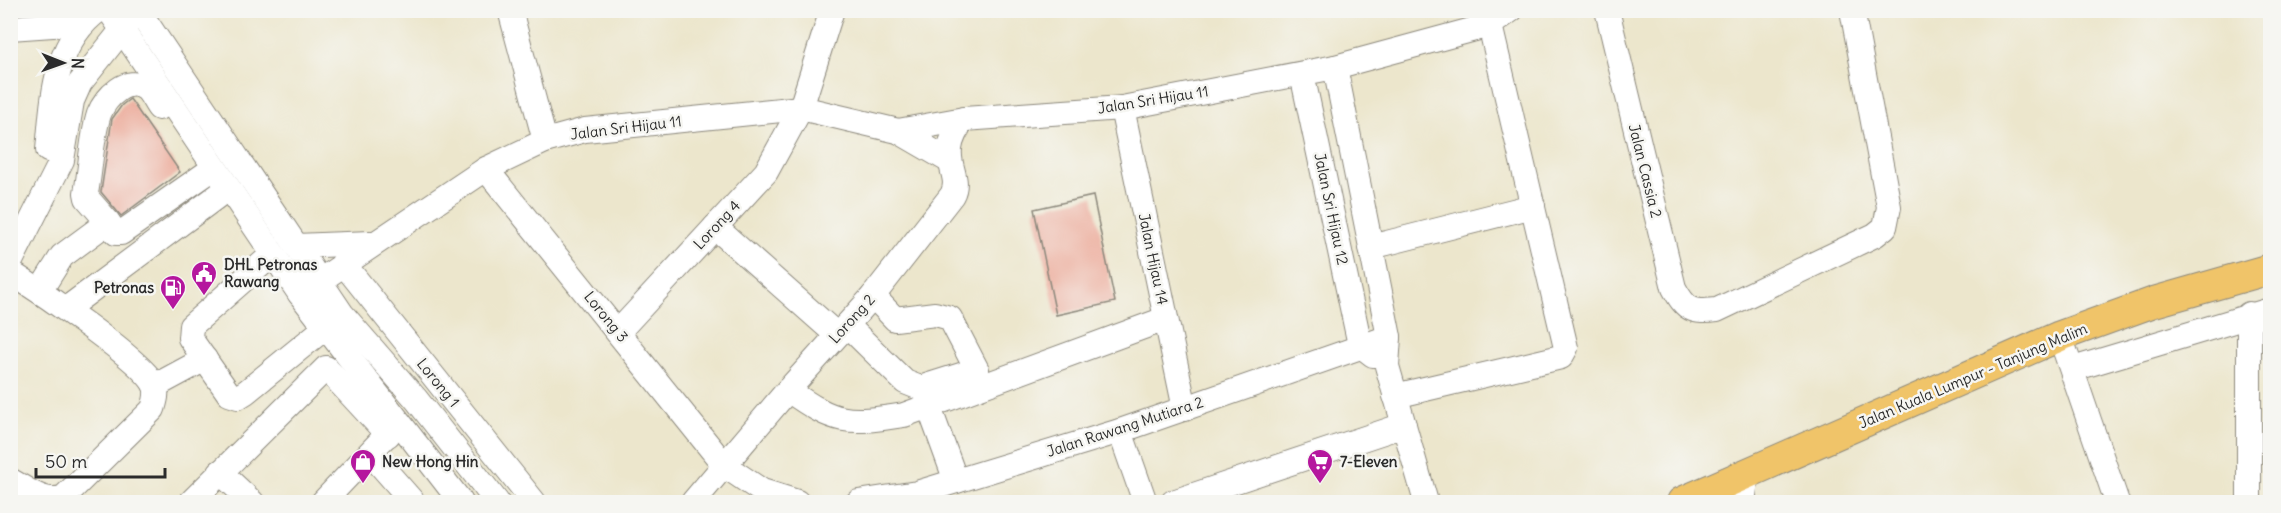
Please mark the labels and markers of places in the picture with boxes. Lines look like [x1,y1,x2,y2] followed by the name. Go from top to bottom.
[224,255,317,292] place label: DHL Petronas Rawang
[189,259,219,297] public building icon: DHL Petronas Rawang
[158,273,188,311] fuel station icon: Petronas
[94,278,154,297] place label: Petronas
[348,447,378,485] shop icon: New Hong Hin
[1305,447,1335,485] supermarket icon: 7-Eleven
[382,452,479,472] place label: New Hong Hin
[1340,452,1398,471] place label: 7-Eleven

